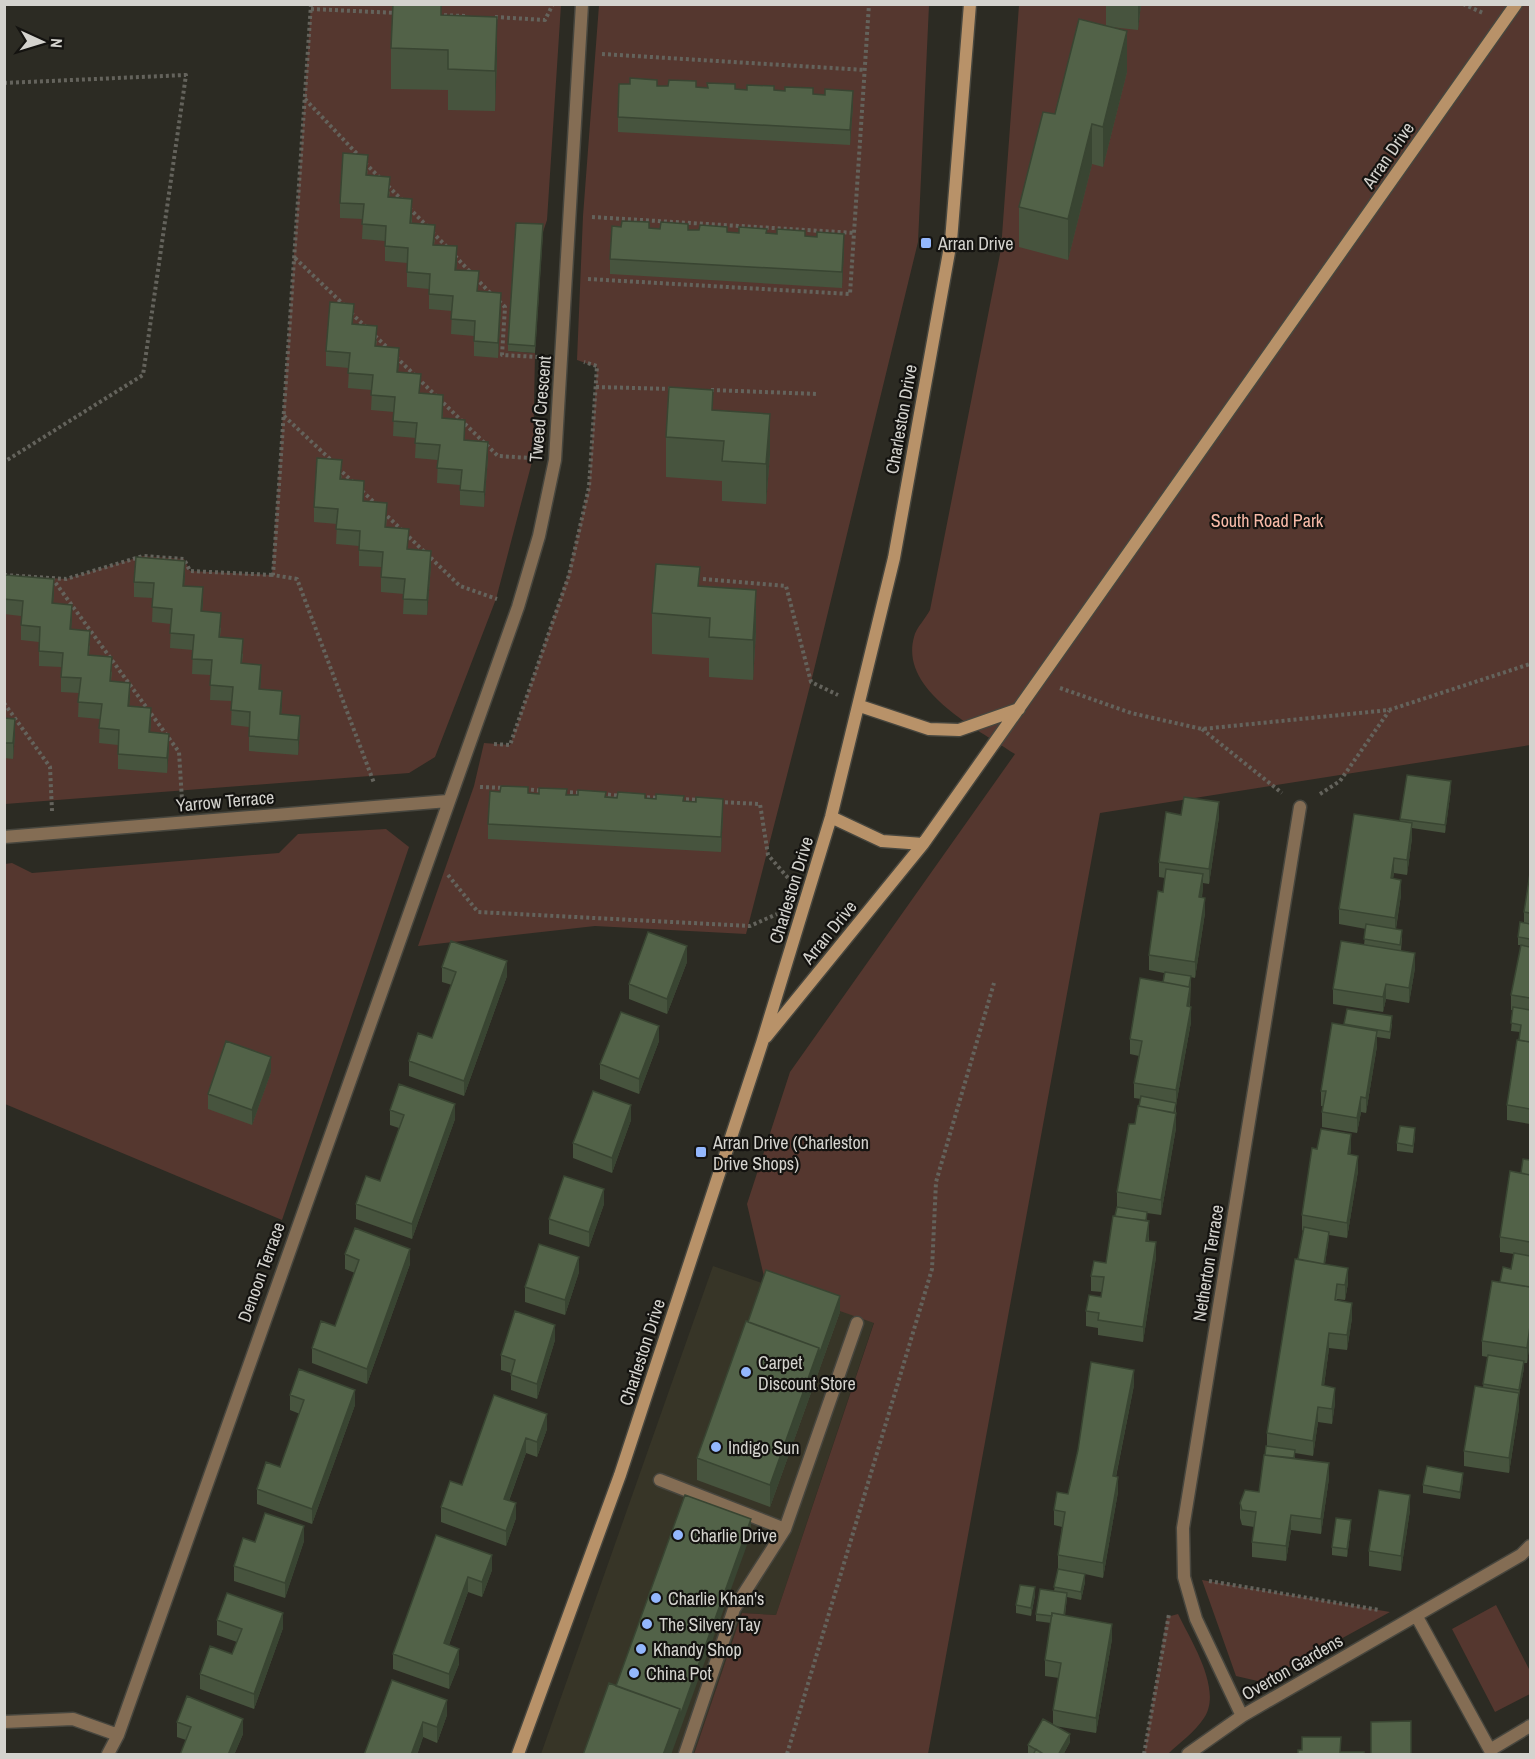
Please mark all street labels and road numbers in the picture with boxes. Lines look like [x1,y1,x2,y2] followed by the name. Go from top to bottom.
[1356,117,1420,194] street label: Arran Drive
[523,355,557,463] street label: Tweed Crescent
[879,362,923,476] street label: Charleston Drive
[175,784,275,818] street label: Yarrow Terrace
[763,833,819,947] street label: Charleston Drive
[795,895,862,970] street label: Arran Drive
[1186,1203,1230,1323] street label: Netherton Terrace
[231,1219,291,1325] street label: Denoon Terrace
[613,1295,671,1409] street label: Charleston Drive
[1237,1628,1347,1706] street label: Overton Gardens

